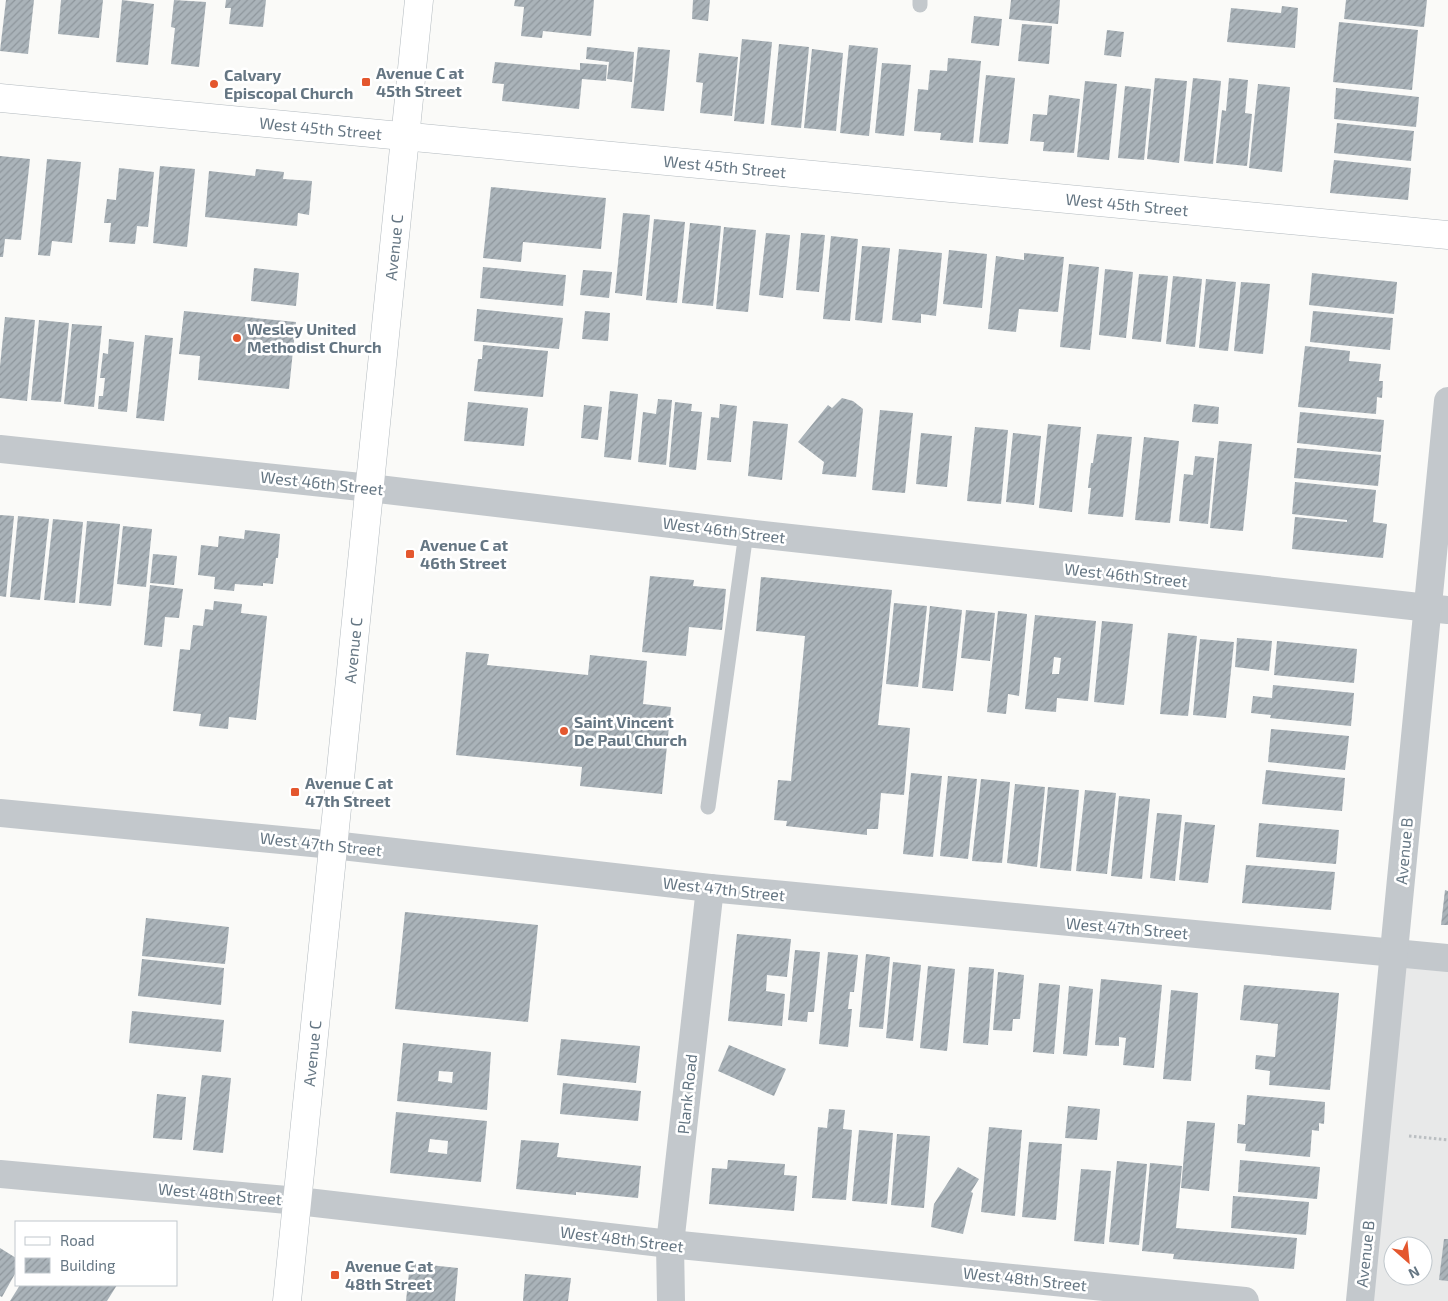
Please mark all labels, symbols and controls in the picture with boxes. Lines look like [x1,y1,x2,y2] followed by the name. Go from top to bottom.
[376,63,465,100] place label: Avenue C at 45th Street
[224,65,353,102] place label: Calvary Episcopal Church
[360,76,372,88] marker: Avenue C at 45th Street
[208,78,220,90] marker: Calvary Episcopal Church
[258,113,383,143] street label: West 45th Street
[663,151,787,181] street label: West 45th Street
[1065,189,1189,219] street label: West 45th Street
[381,213,406,281] street label: Avenue C
[247,319,382,356] place label: Wesley United Methodist Church
[231,332,243,344] marker: Wesley United Methodist Church
[260,467,385,498] street label: West 46th Street
[662,513,787,546] street label: West 46th Street
[420,535,509,572] place label: Avenue C at 46th Street
[404,548,416,560] marker: Avenue C at 46th Street
[1064,559,1189,590] street label: West 46th Street
[340,616,365,684] street label: Avenue C
[574,712,687,749] place label: Saint Vincent De Paul Church
[558,725,570,737] marker: Saint Vincent De Paul Church
[305,773,394,810] place label: Avenue C at 47th Street
[289,786,301,798] marker: Avenue C at 47th Street
[1391,817,1416,885] street label: Avenue B
[259,828,383,859] street label: West 47th Street
[662,873,786,904] street label: West 47th Street
[1065,913,1189,942] street label: West 47th Street
[299,1019,324,1087] street label: Avenue C
[673,1053,700,1135] street label: Plank Road
[157,1179,283,1208] street label: West 48th Street
[1352,1220,1377,1288] street label: Avenue B
[15,1221,178,1286] legend
[559,1222,685,1256] street label: West 48th Street
[60,1231,95,1249] text: Road
[1383,1236,1433,1286] north arrow
[60,1256,116,1274] text: Building
[345,1256,434,1293] place label: Avenue C at 48th Street
[962,1263,1088,1294] street label: West 48th Street
[1406,1263,1422,1283] text: N
[329,1269,341,1281] marker: Avenue C at 48th Street

